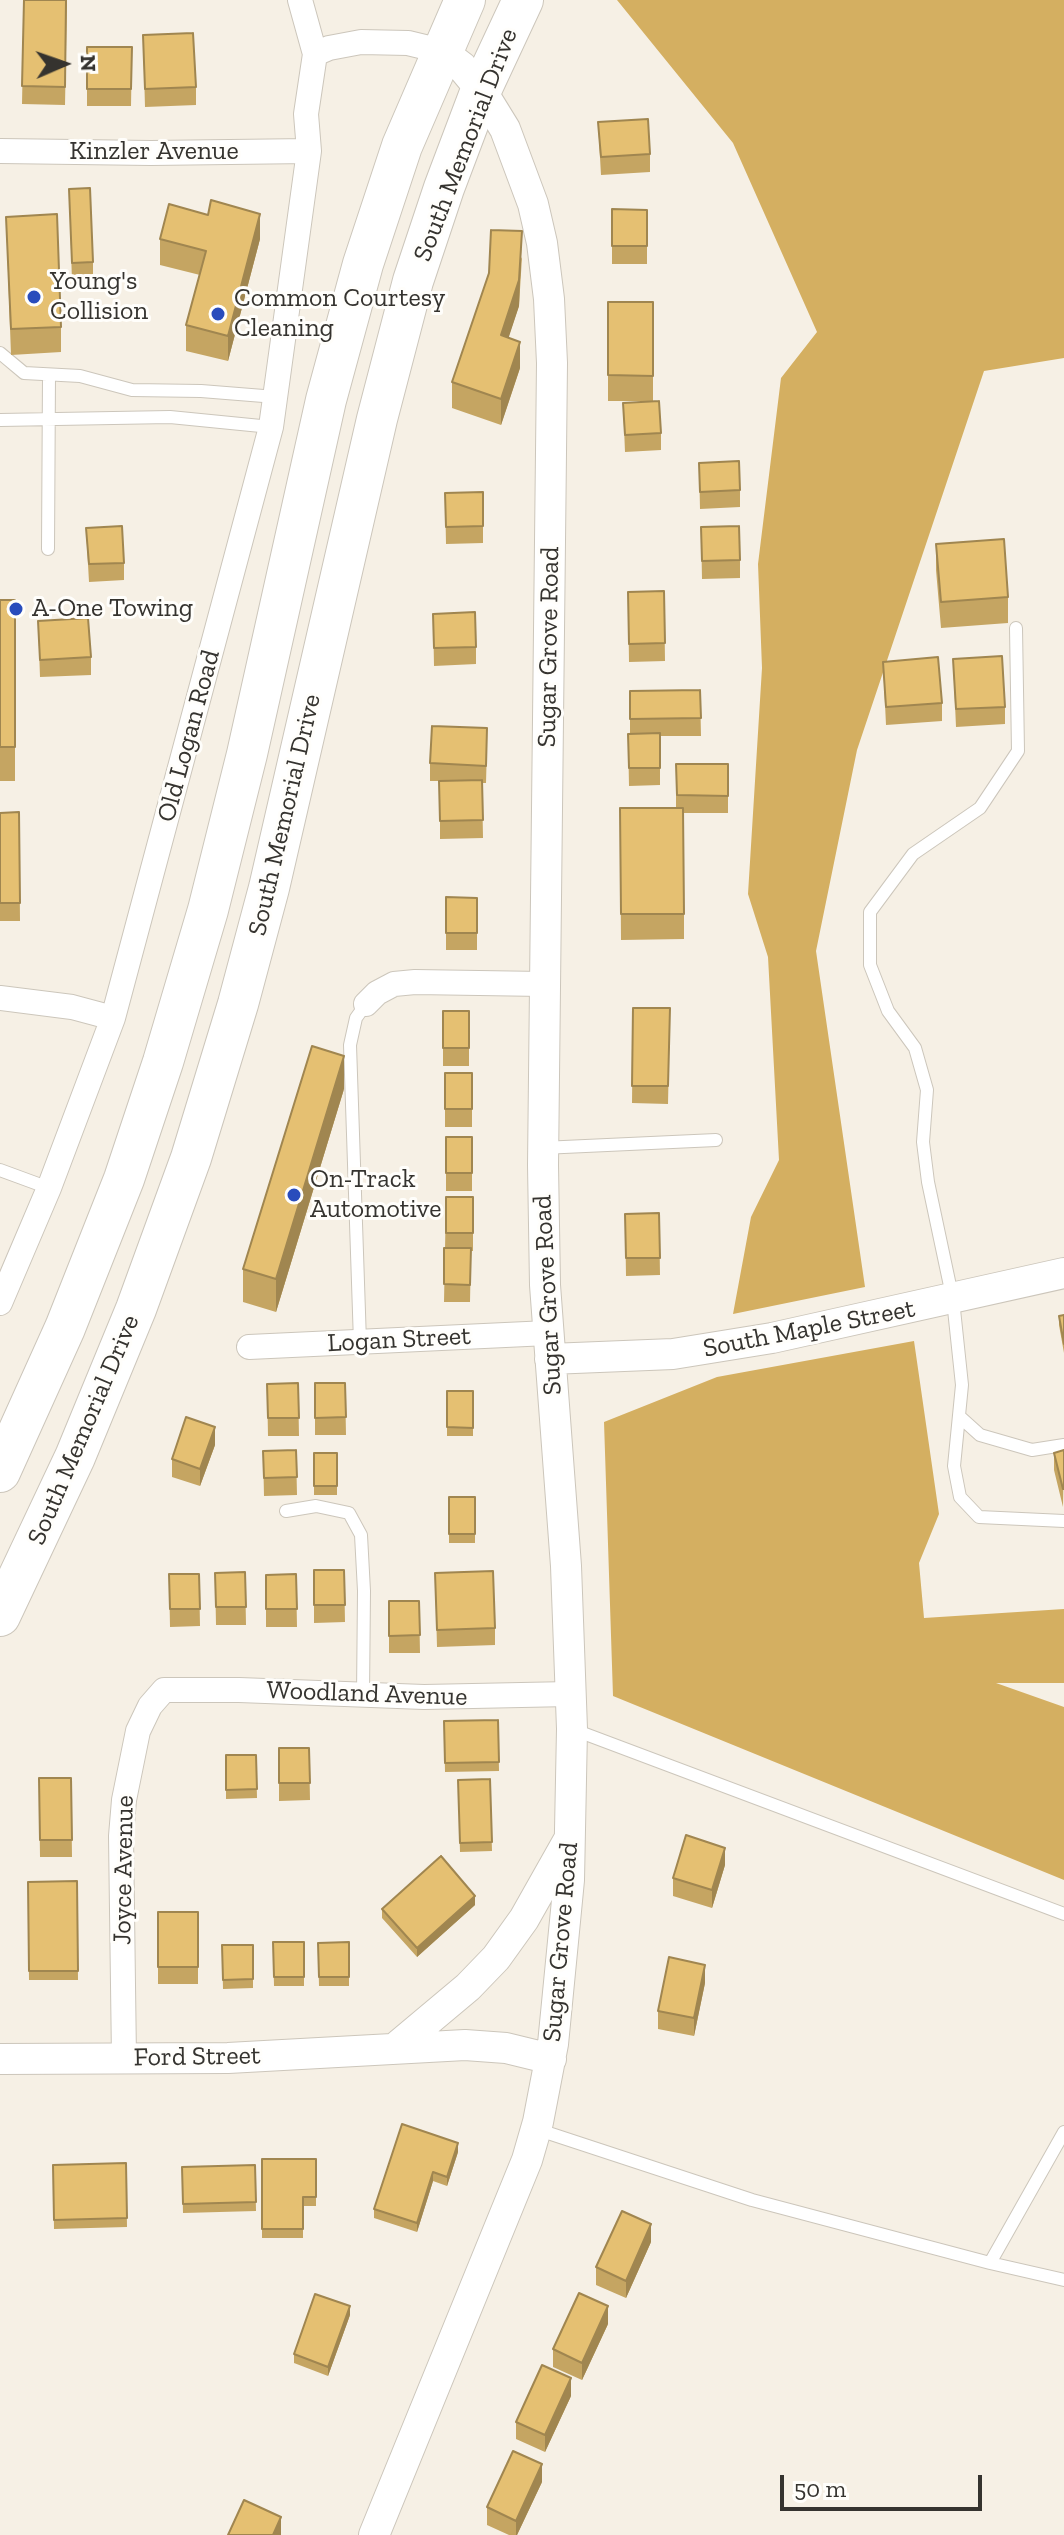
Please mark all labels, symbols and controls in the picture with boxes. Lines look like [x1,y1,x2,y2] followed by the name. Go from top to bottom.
[24,24,104,104] north arrow
[407,24,525,266] street label: South Memorial Drive
[75,54,102,72] text: N
[69,136,239,168] street label: Kinzler Avenue
[50,266,148,328] place label: Young's Collision
[234,283,445,344] place label: Common Courtesy Cleaning
[25,288,43,306] marker: Young's Collision
[209,305,227,323] marker: Common Courtesy Cleaning
[532,546,566,748] street label: Sugar Grove Road
[32,593,193,625] place label: A-One Towing
[7,600,25,618] marker: A-One Towing
[151,647,227,825] street label: Old Logan Road
[242,691,328,939] street label: South Memorial Drive
[310,1164,441,1226] place label: On-Track Automotive
[285,1186,303,1204] marker: On-Track Automotive
[527,1194,569,1396] street label: Sugar Grove Road
[701,1293,917,1365] street label: South Maple Street
[21,1310,147,1550] street label: South Memorial Drive
[326,1321,472,1359] street label: Logan Street
[266,1675,468,1713] street label: Woodland Avenue
[107,1795,141,1945] street label: Joyce Avenue
[537,1841,585,2043] street label: Sugar Grove Road
[133,2040,261,2074] street label: Ford Street
[784,2459,986,2509] scale bar
[794,2474,846,2503] text: 50 m

